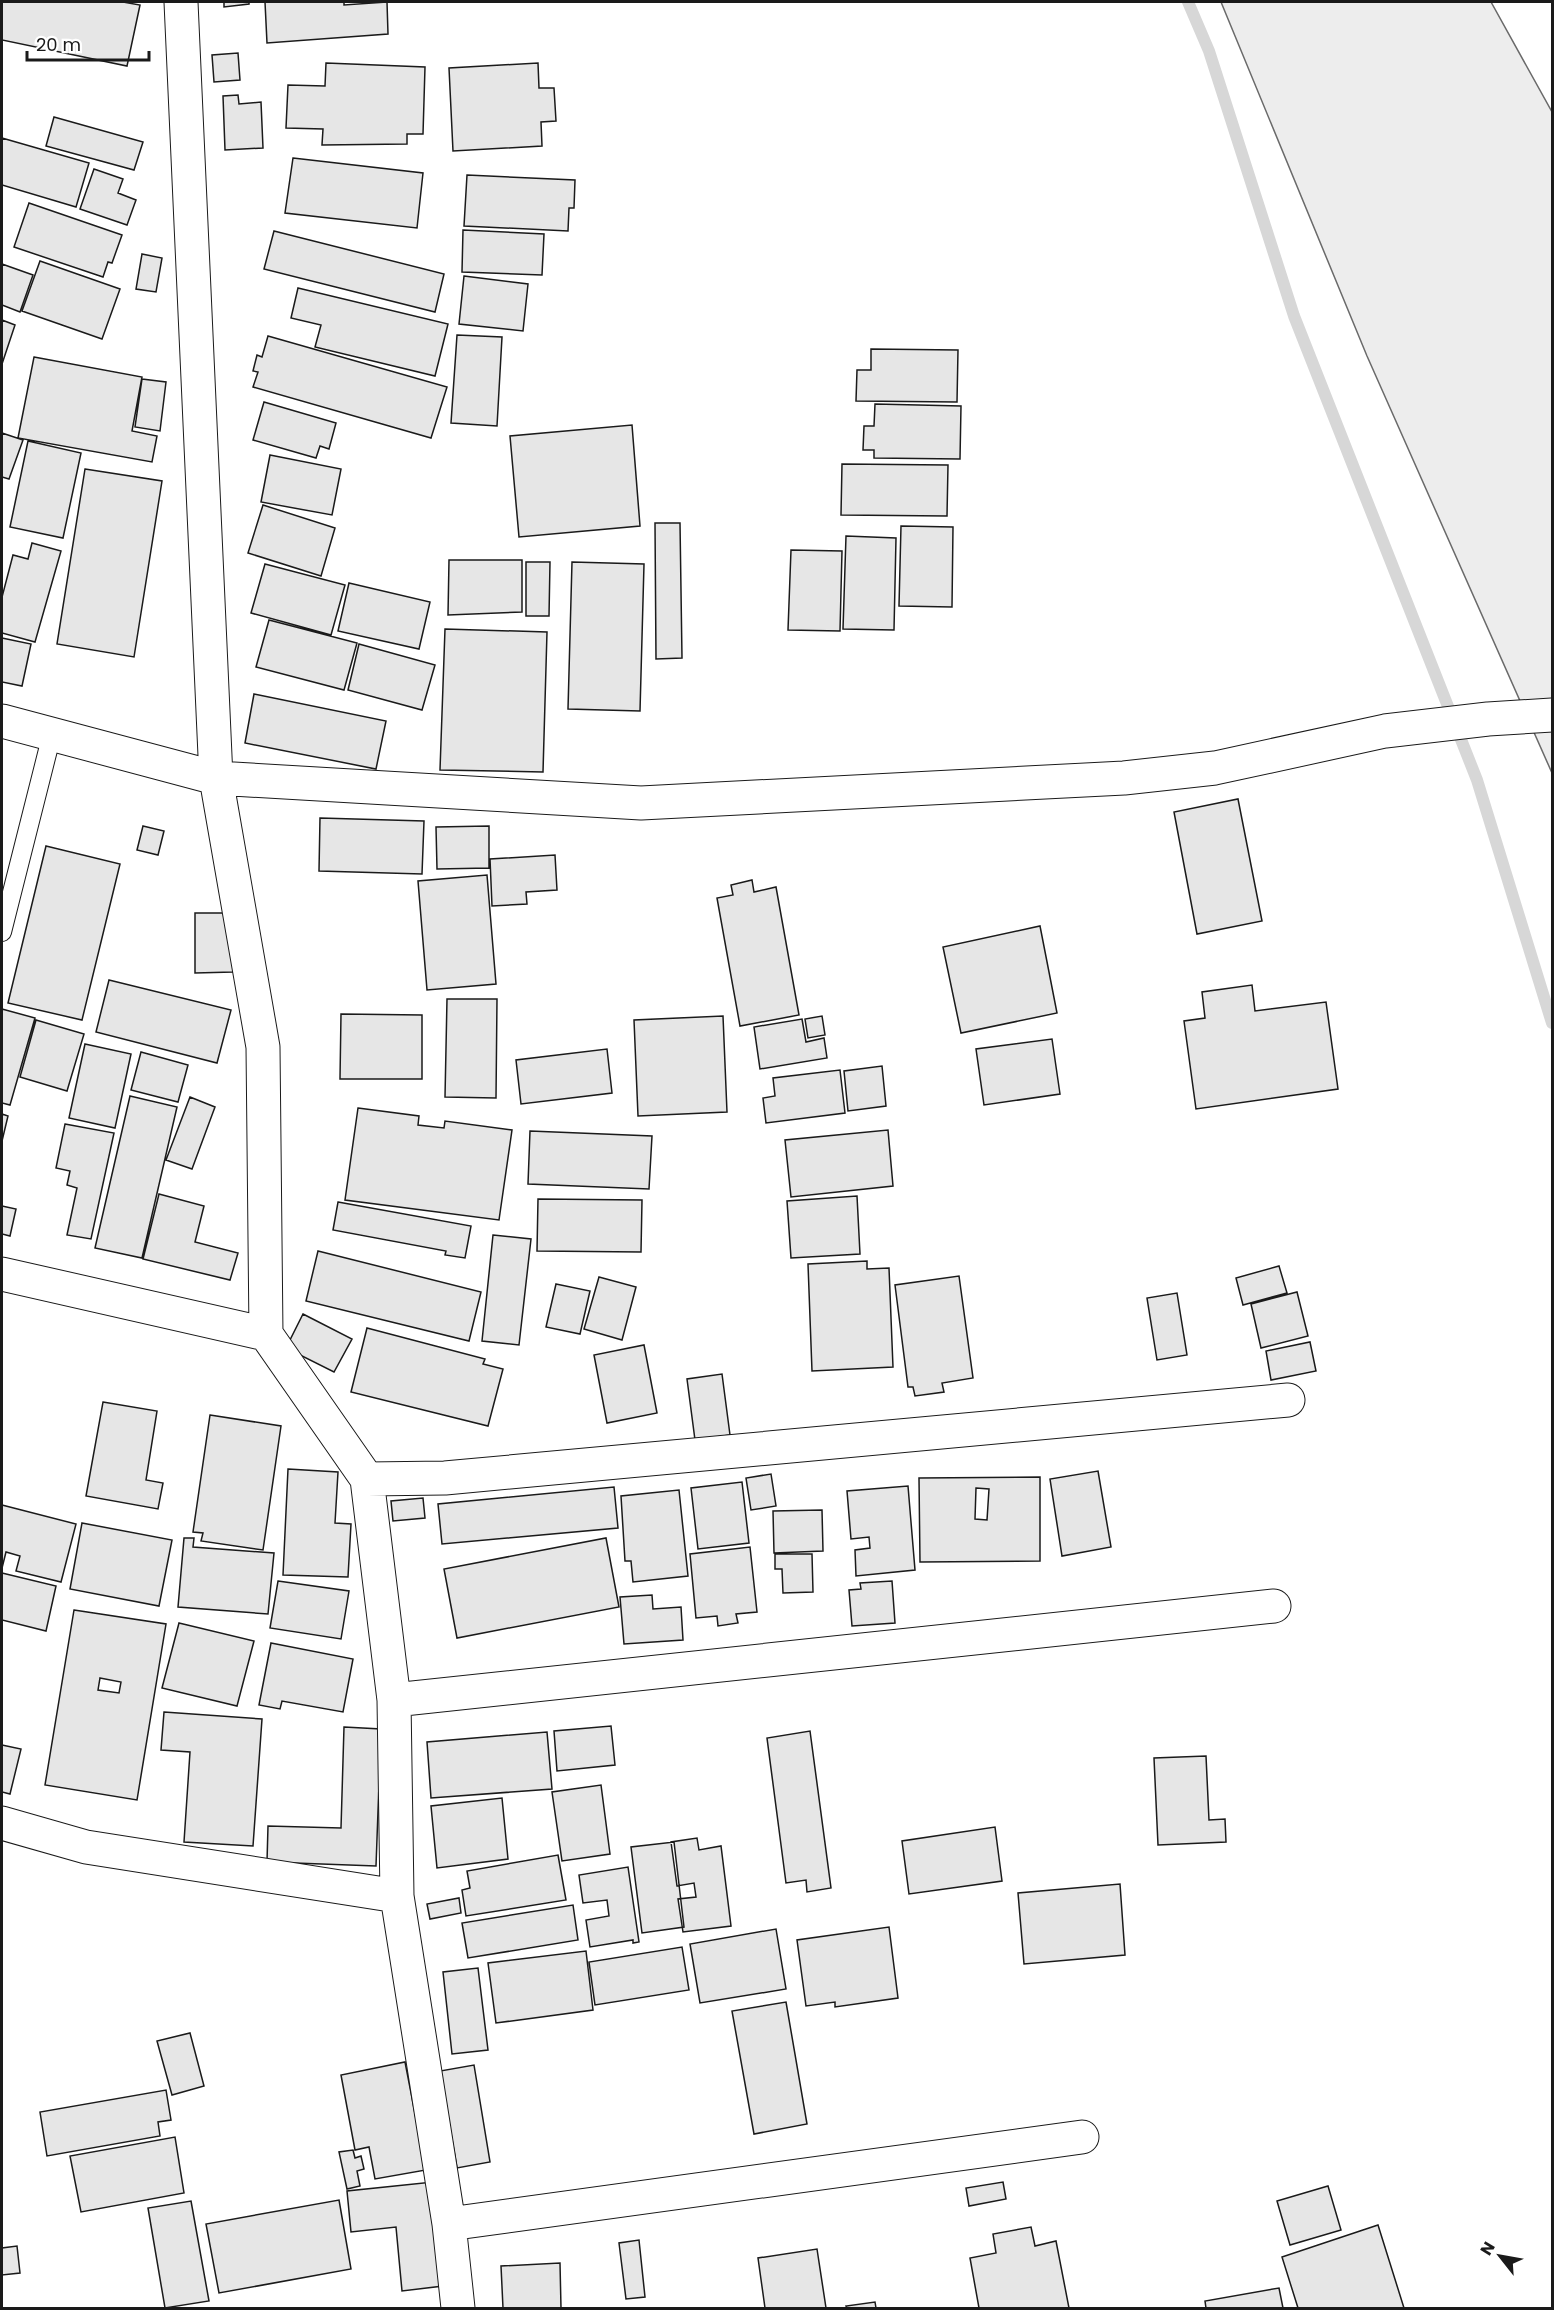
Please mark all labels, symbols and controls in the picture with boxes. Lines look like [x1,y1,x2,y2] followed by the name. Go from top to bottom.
[27,24,148,62] scale bar
[36,32,81,57] text: 20 m
[1470,2226,1530,2286] north arrow
[1475,2237,1501,2260] text: N

